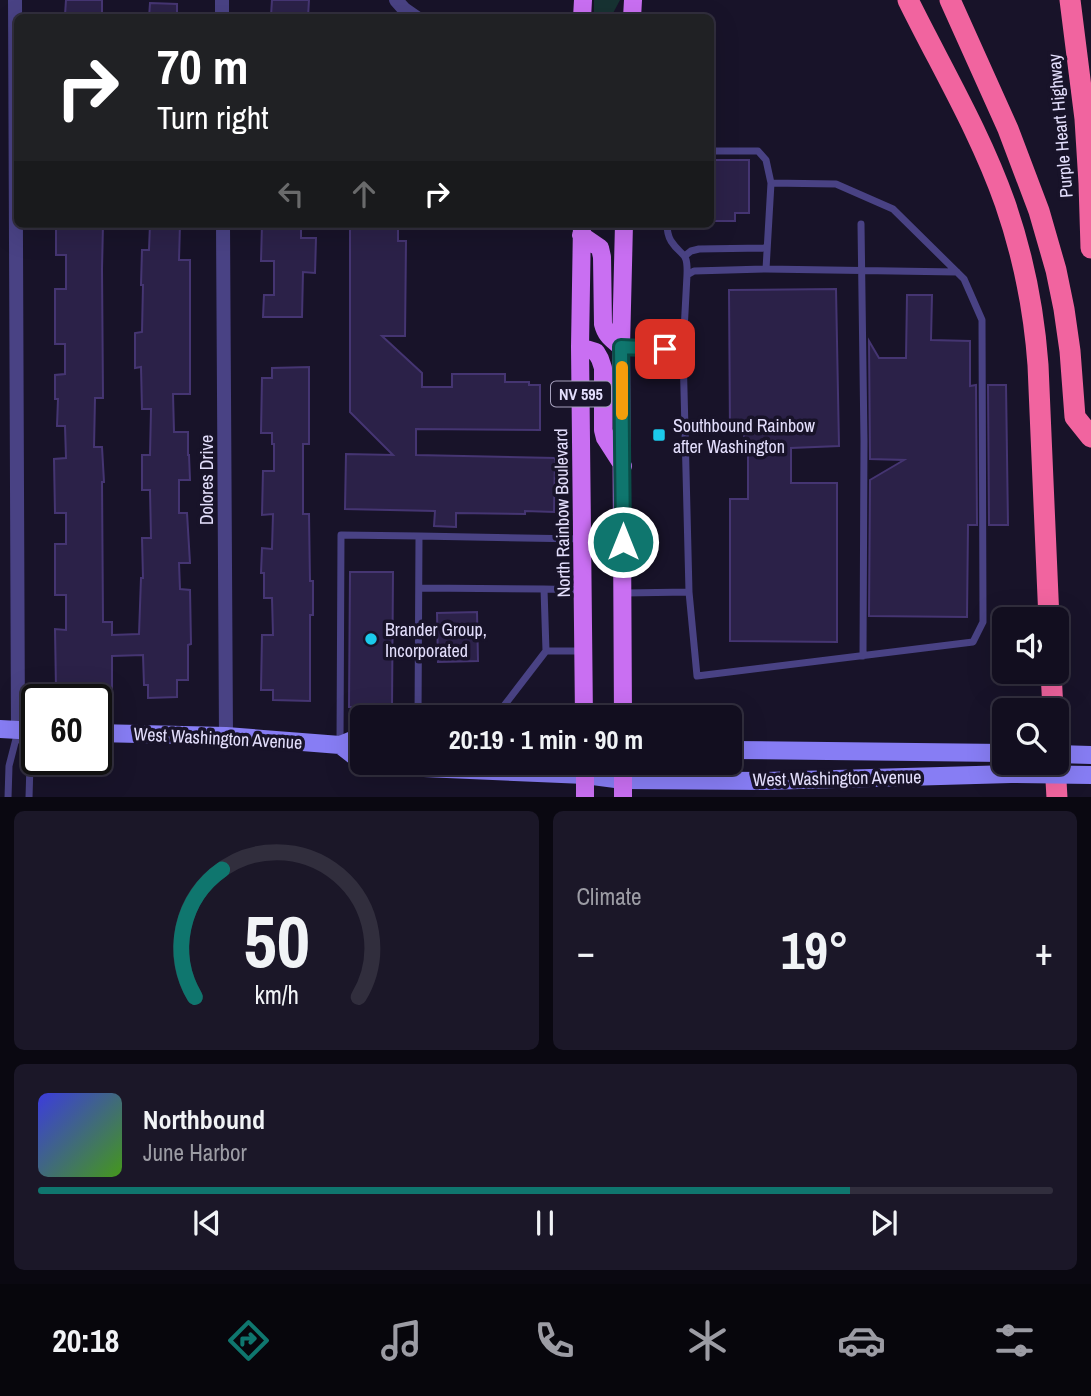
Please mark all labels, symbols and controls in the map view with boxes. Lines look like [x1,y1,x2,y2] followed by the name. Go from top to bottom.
[157,33,249,99] text: 70 m
[42,42,133,133] icon: right
[1041,52,1079,199] street label: Purple Heart Highway
[157,96,269,139] text: Turn right
[272,175,310,213] icon: left
[345,175,383,213] icon: ahead
[418,175,456,213] icon: right
[635,319,695,379] pin
[646,330,684,368] icon: arrive
[551,382,611,406] road number: NV 595
[673,413,815,459] place label: Southbound Rainbow after Washington
[651,427,667,443] marker: Southbound Rainbow after Washington
[548,428,576,598] street label: North Rainbow Boulevard
[194,435,219,525] street label: Dolores Drive
[586,505,660,579] position arrow
[992,607,1069,775] map controls
[992,607,1069,684] button: sound
[385,617,487,663] place label: Brander Group, Incorporated
[363,631,379,647] marker: Brander Group, Incorporated
[21,684,112,775] speed limit sign: 60
[992,698,1069,775] button: search
[133,721,303,755] street label: West Washington Avenue
[449,722,643,757] text: 20:19 · 1 min · 90 m
[752,764,922,792] street label: West Washington Avenue
[577,881,641,912] text: Climate
[243,892,309,990] text: 50
[781,915,849,985] text: 19°
[577,926,595,977] text: −
[1035,926,1053,977] text: +
[254,977,298,1011] text: km/h
[143,1102,265,1137] text: Northbound
[143,1137,247,1168] text: June Harbor
[188,1204,226,1242] icon: previous
[526,1204,564,1242] icon: pause
[865,1204,903,1242] icon: next
[224,1316,273,1365] icon: directions
[377,1316,426,1365] icon: music
[530,1316,579,1365] icon: phone
[683,1316,732,1365] icon: climate
[837,1316,886,1365] icon: car
[990,1316,1039,1365] icon: filters
[52,1319,119,1362] text: 20:18

